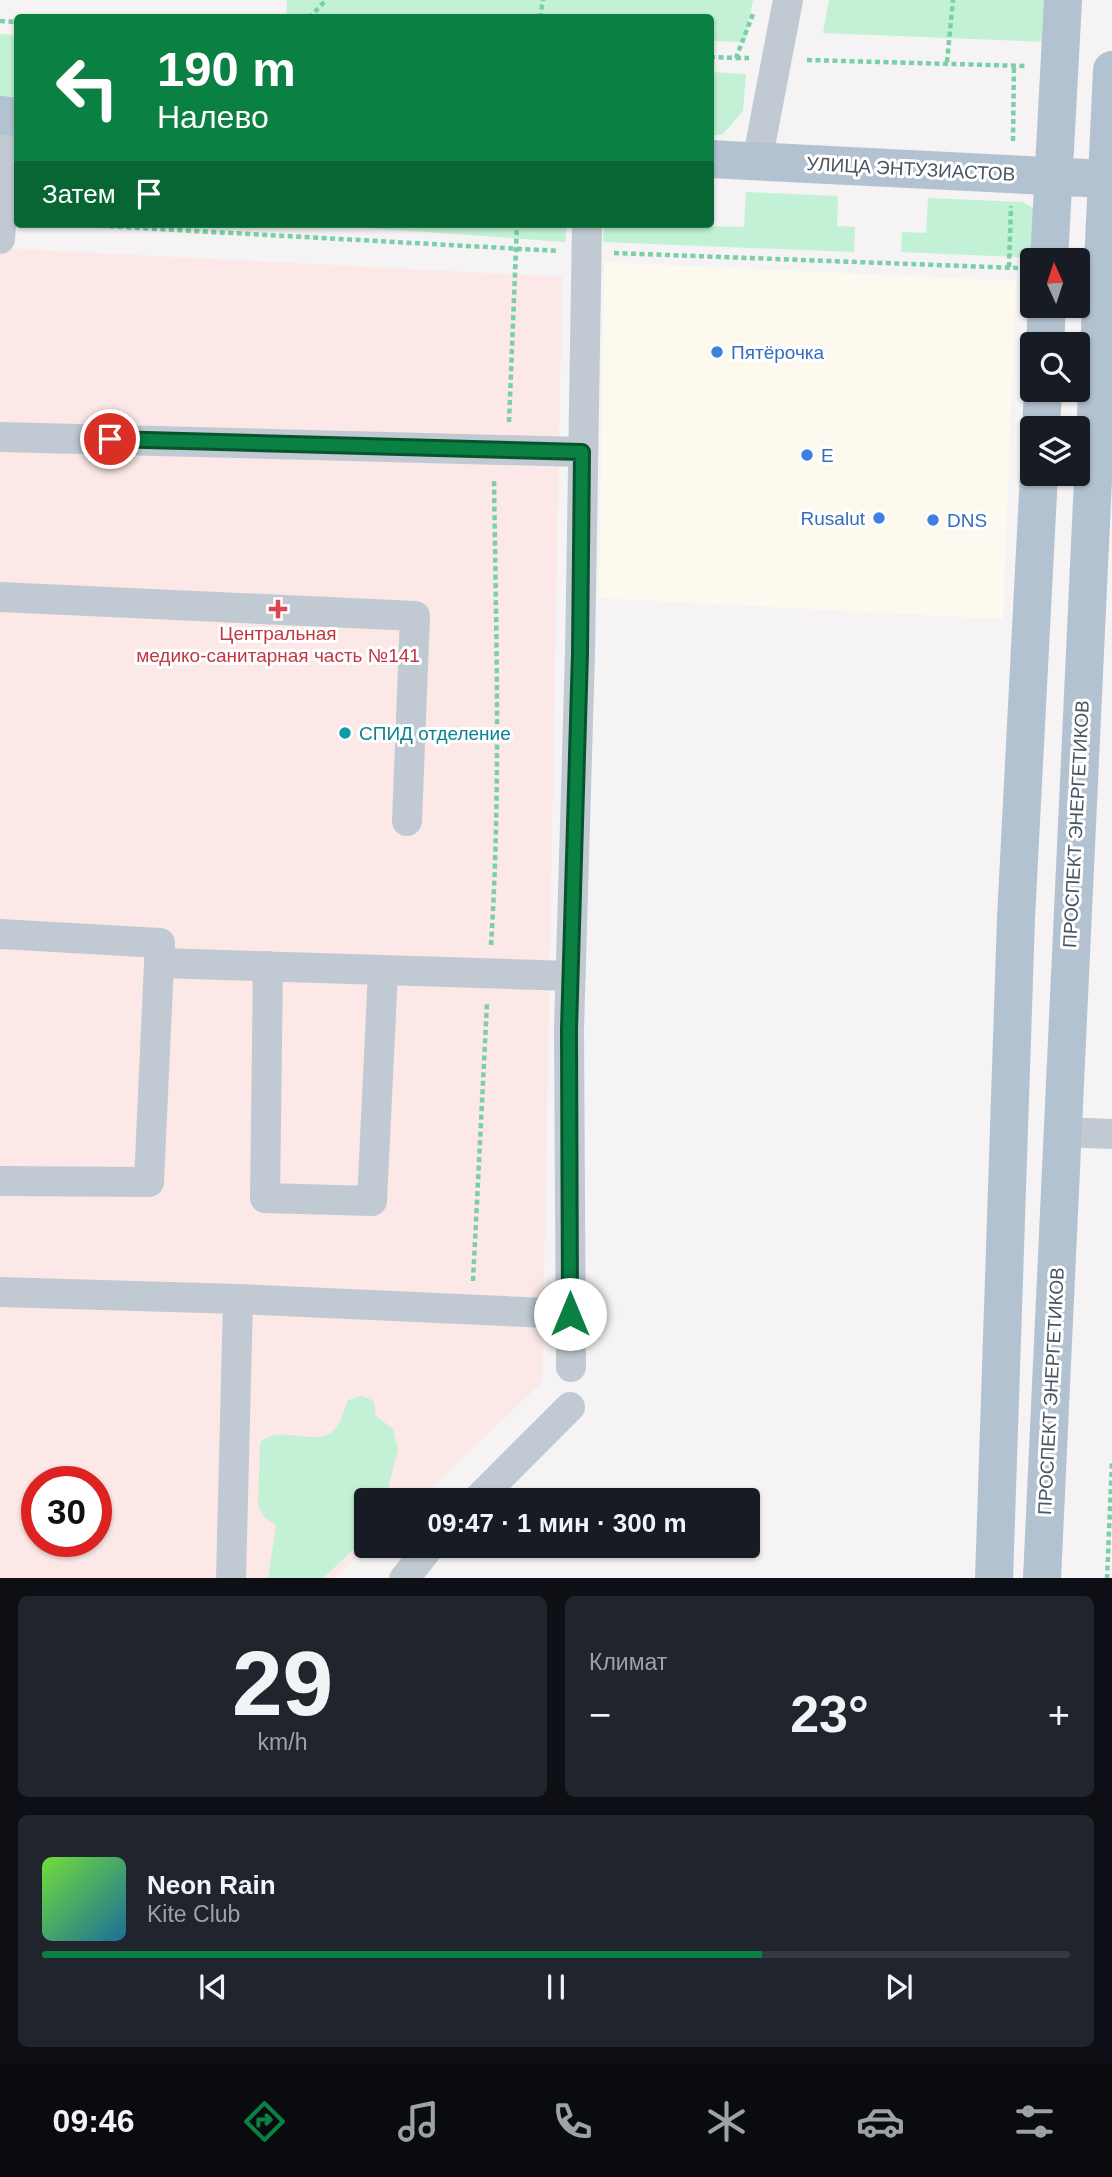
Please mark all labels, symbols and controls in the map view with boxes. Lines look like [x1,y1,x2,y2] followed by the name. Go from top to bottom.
[42,42,133,133] icon: left
[157,42,296,96] text: 190 m
[157,99,269,135] text: Налево
[806,153,1016,185] street label: УЛИЦА ЭНТУЗИАСТОВ
[130,175,168,213] icon: arrive
[42,179,116,209] text: Затем
[1020,248,1090,318] north arrow
[1020,248,1090,486] map controls
[1020,332,1090,402] button: search
[731,342,825,363] place label: Пятёрочка
[709,344,725,360] marker: Пятёрочка
[80,409,140,469] pin
[1020,416,1090,486] button: layers
[91,420,129,458] icon: arrive
[821,445,834,466] place label: Е
[799,447,815,463] marker: Е
[801,508,866,529] place label: Rusalut
[871,510,887,526] marker: Rusalut
[947,510,987,531] place label: DNS
[925,512,941,528] marker: DNS
[268,599,288,619] marker: Центральная медико-санитарная часть №141
[136,623,420,666] place label: Центральная медико-санитарная часть №141
[1059,700,1093,948] street label: ПРОСПЕКТ ЭНЕРГЕТИКОВ
[359,723,511,744] place label: СПИД отделение
[337,725,353,741] marker: СПИД отделение
[1034,1267,1068,1515] street label: ПРОСПЕКТ ЭНЕРГЕТИКОВ
[533,1277,607,1351] position arrow
[21,1466,112,1557] speed limit sign: 30
[427,1508,687,1538] text: 09:47 · 1 мин · 300 m
[232,1633,333,1734] text: 29
[589,1649,667,1675] text: Климат
[790,1685,869,1743] text: 23°
[589,1694,611,1736] text: −
[1048,1694,1070,1736] text: +
[258,1729,307,1755] text: km/h
[147,1870,276,1900] text: Neon Rain
[147,1901,240,1927] text: Kite Club
[194,1968,232,2006] icon: previous
[537,1968,575,2006] icon: pause
[880,1968,918,2006] icon: next
[240,2097,289,2146] icon: directions
[394,2097,443,2146] icon: music
[548,2097,597,2146] icon: phone
[702,2097,751,2146] icon: climate
[856,2097,905,2146] icon: car
[1010,2097,1059,2146] icon: filters
[53,2103,134,2139] text: 09:46

